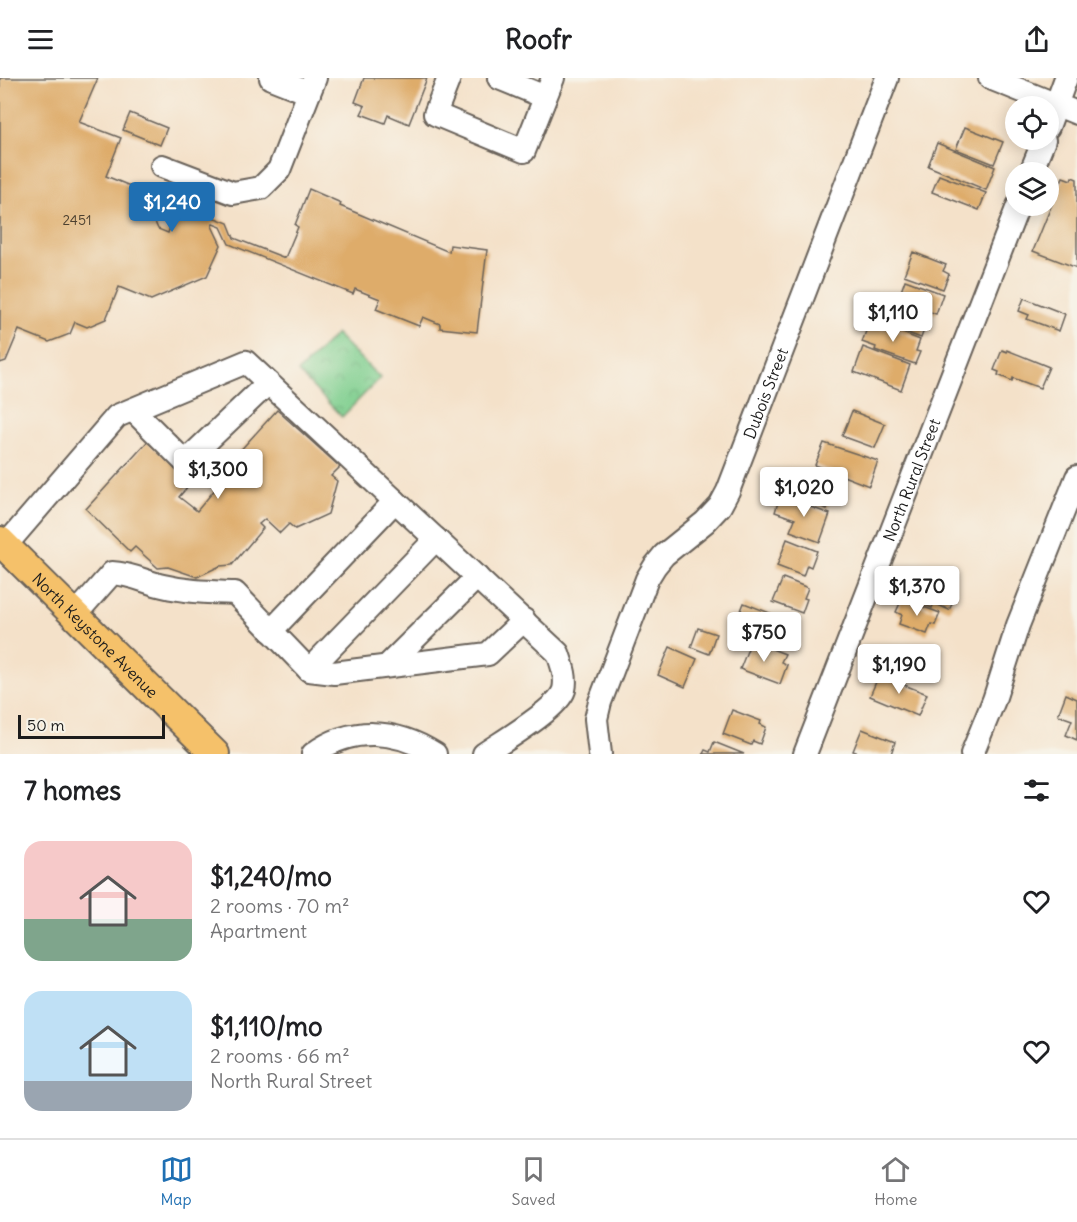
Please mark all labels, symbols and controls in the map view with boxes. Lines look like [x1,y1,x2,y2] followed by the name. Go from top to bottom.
[505,22,572,56] text: Roofr
[24,23,57,56] icon: menu
[1020,23,1053,56] icon: share
[1005,96,1059,216] map controls
[1005,96,1059,150] button: locate
[1005,162,1059,216] button: layers
[123,182,221,233] pin: $1,240
[143,189,201,214] text: $1,240
[62,211,92,229] house number: 2451
[844,292,942,343] pin: $1,110
[867,299,919,324] text: $1,110
[739,344,792,442] street label: Dubois Street
[879,415,945,544] street label: North Rural Street
[169,449,267,500] pin: $1,300
[188,456,248,481] text: $1,300
[755,467,853,518] pin: $1,020
[774,474,834,499] text: $1,020
[868,566,966,617] pin: $1,370
[28,569,162,702] street label: North Keystone Avenue
[888,573,946,598] text: $1,370
[728,612,800,663] pin: $750
[741,619,787,644] text: $750
[850,644,948,695] pin: $1,190
[872,651,926,676] text: $1,190
[18,712,165,740] scale bar
[27,715,65,735] text: 50 m
[24,774,121,807] text: 7 homes
[1020,774,1053,807] icon: filters
[210,860,332,893] text: $1,240/mo
[72,865,144,937] icon: home
[1020,885,1053,918] icon: heart
[210,893,350,918] text: 2 rooms · 70 m²
[210,918,307,943] text: Apartment
[210,1010,323,1043] text: $1,110/mo
[72,1015,144,1087] icon: home
[1020,1035,1053,1068] icon: heart
[210,1043,350,1068] text: 2 rooms · 66 m²
[210,1068,372,1093] text: North Rural Street
[160,1153,193,1209] tab: Map
[512,1153,555,1209] tab: Saved
[874,1153,917,1209] tab: Home

